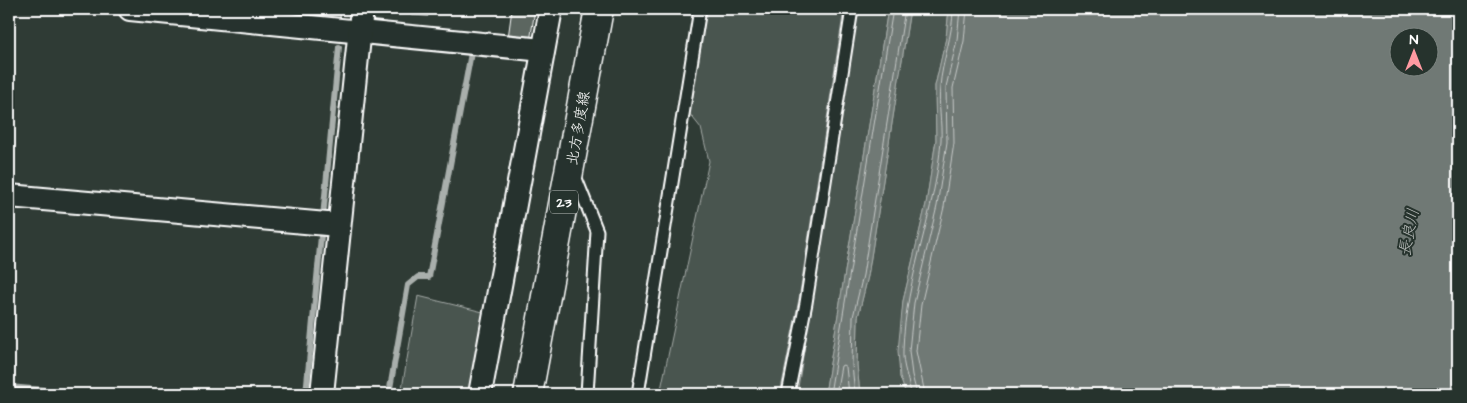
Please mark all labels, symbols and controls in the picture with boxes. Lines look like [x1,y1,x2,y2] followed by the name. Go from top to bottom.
[1390,28,1440,78] north arrow
[1410,30,1419,50] text: N
[562,89,595,167] street label: 北方多度線
[550,190,578,213] road number: 23
[1394,207,1424,258] water label: 長良川

